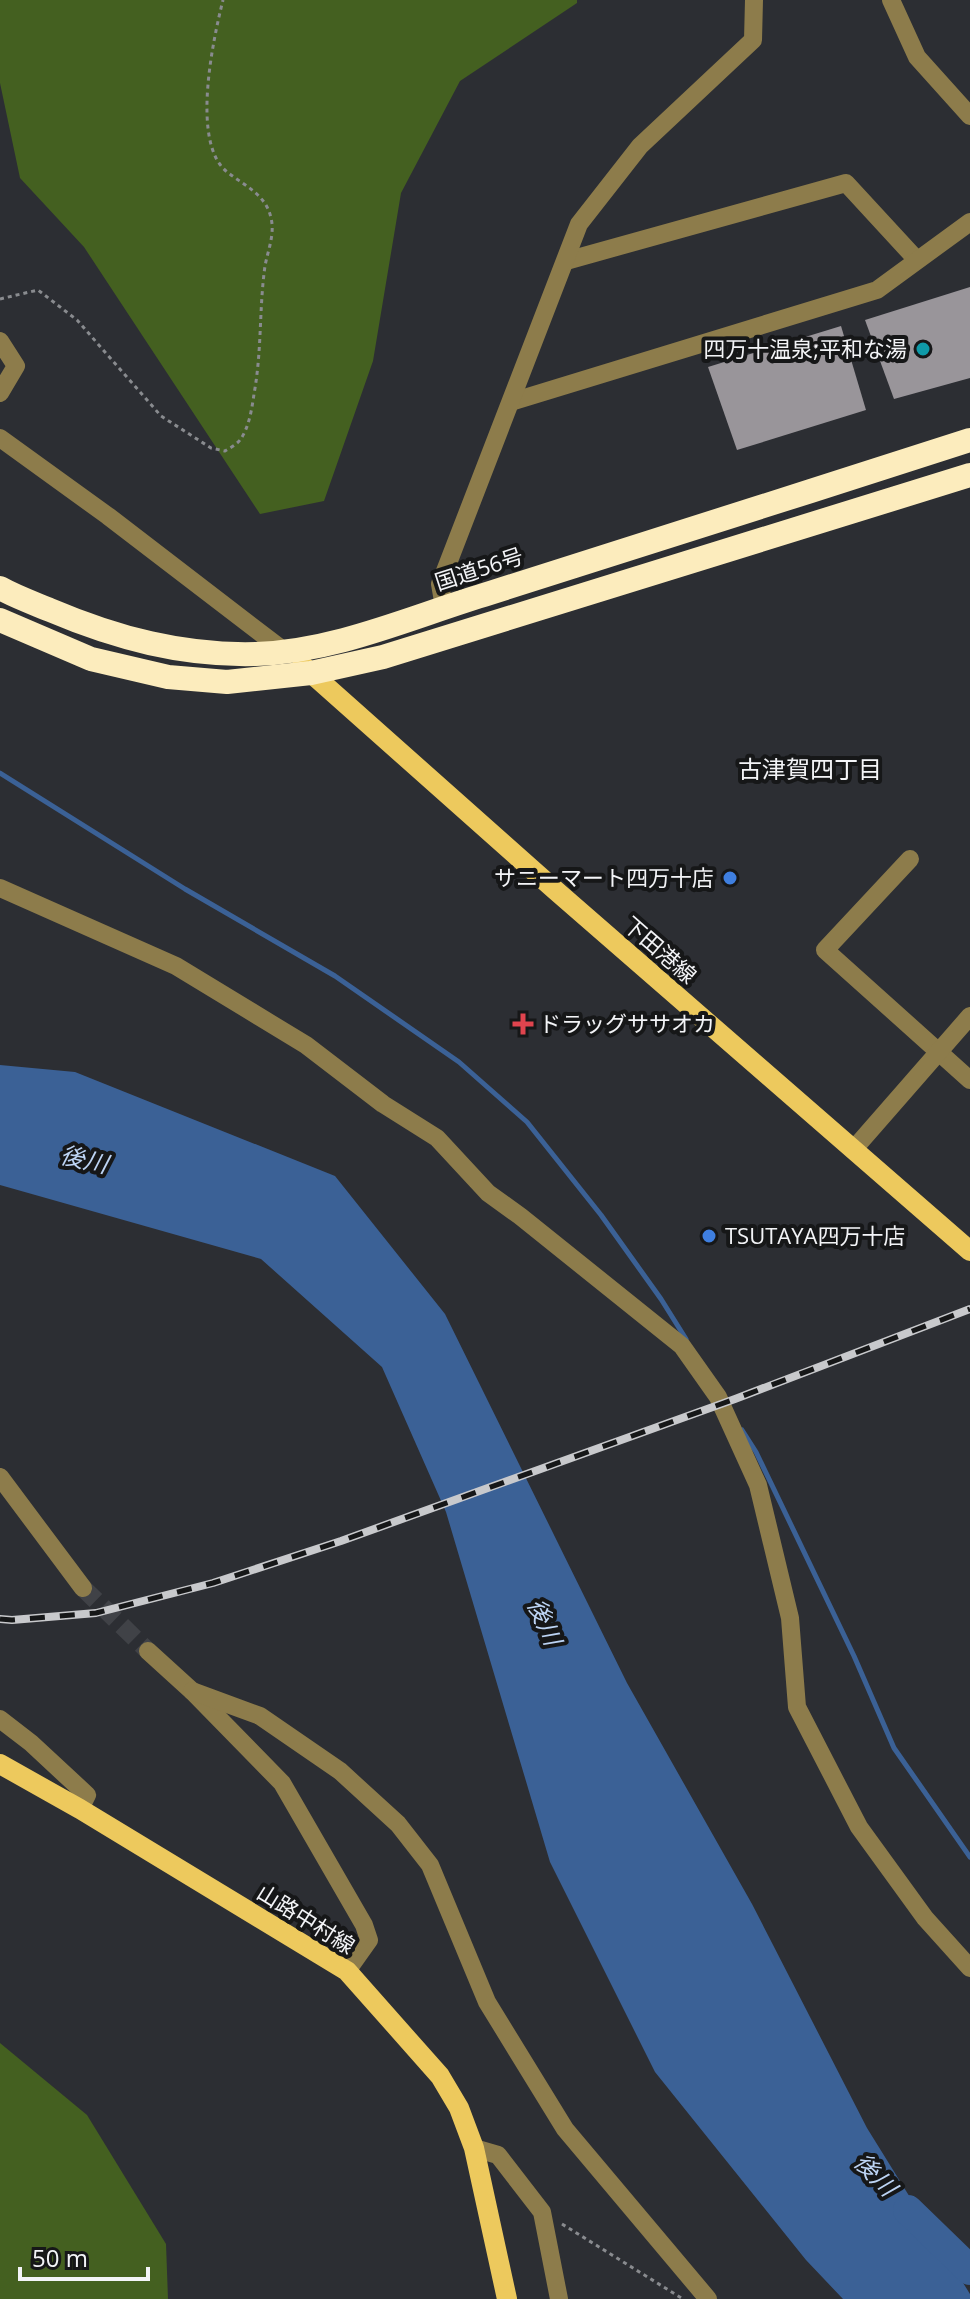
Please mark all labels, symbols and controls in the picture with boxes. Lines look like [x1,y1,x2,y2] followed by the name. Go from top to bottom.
[703,333,907,363] place label: 四万十温泉;平和な湯
[914,340,932,358] marker: 四万十温泉;平和な湯
[431,540,527,596] street label: 国道56号
[738,752,882,785] district label: 古津賀四丁目
[494,862,714,892] place label: サニーマート四万十店
[721,869,739,887] marker: サニーマート四万十店
[618,909,704,989] street label: 下田港線
[539,1008,715,1038] place label: ドラッグササオカ
[514,1015,532,1033] marker: ドラッグササオカ
[57,1137,114,1181] water label: 後川
[725,1220,905,1250] place label: TSUTAYA四万十店
[700,1227,718,1245] marker: TSUTAYA四万十店
[521,1593,571,1653] water label: 後川
[252,1876,361,1960] street label: 山路中村線
[848,2145,907,2205] water label: 後川
[20,2231,148,2281] scale bar
[32,2241,88,2274] text: 50 m

